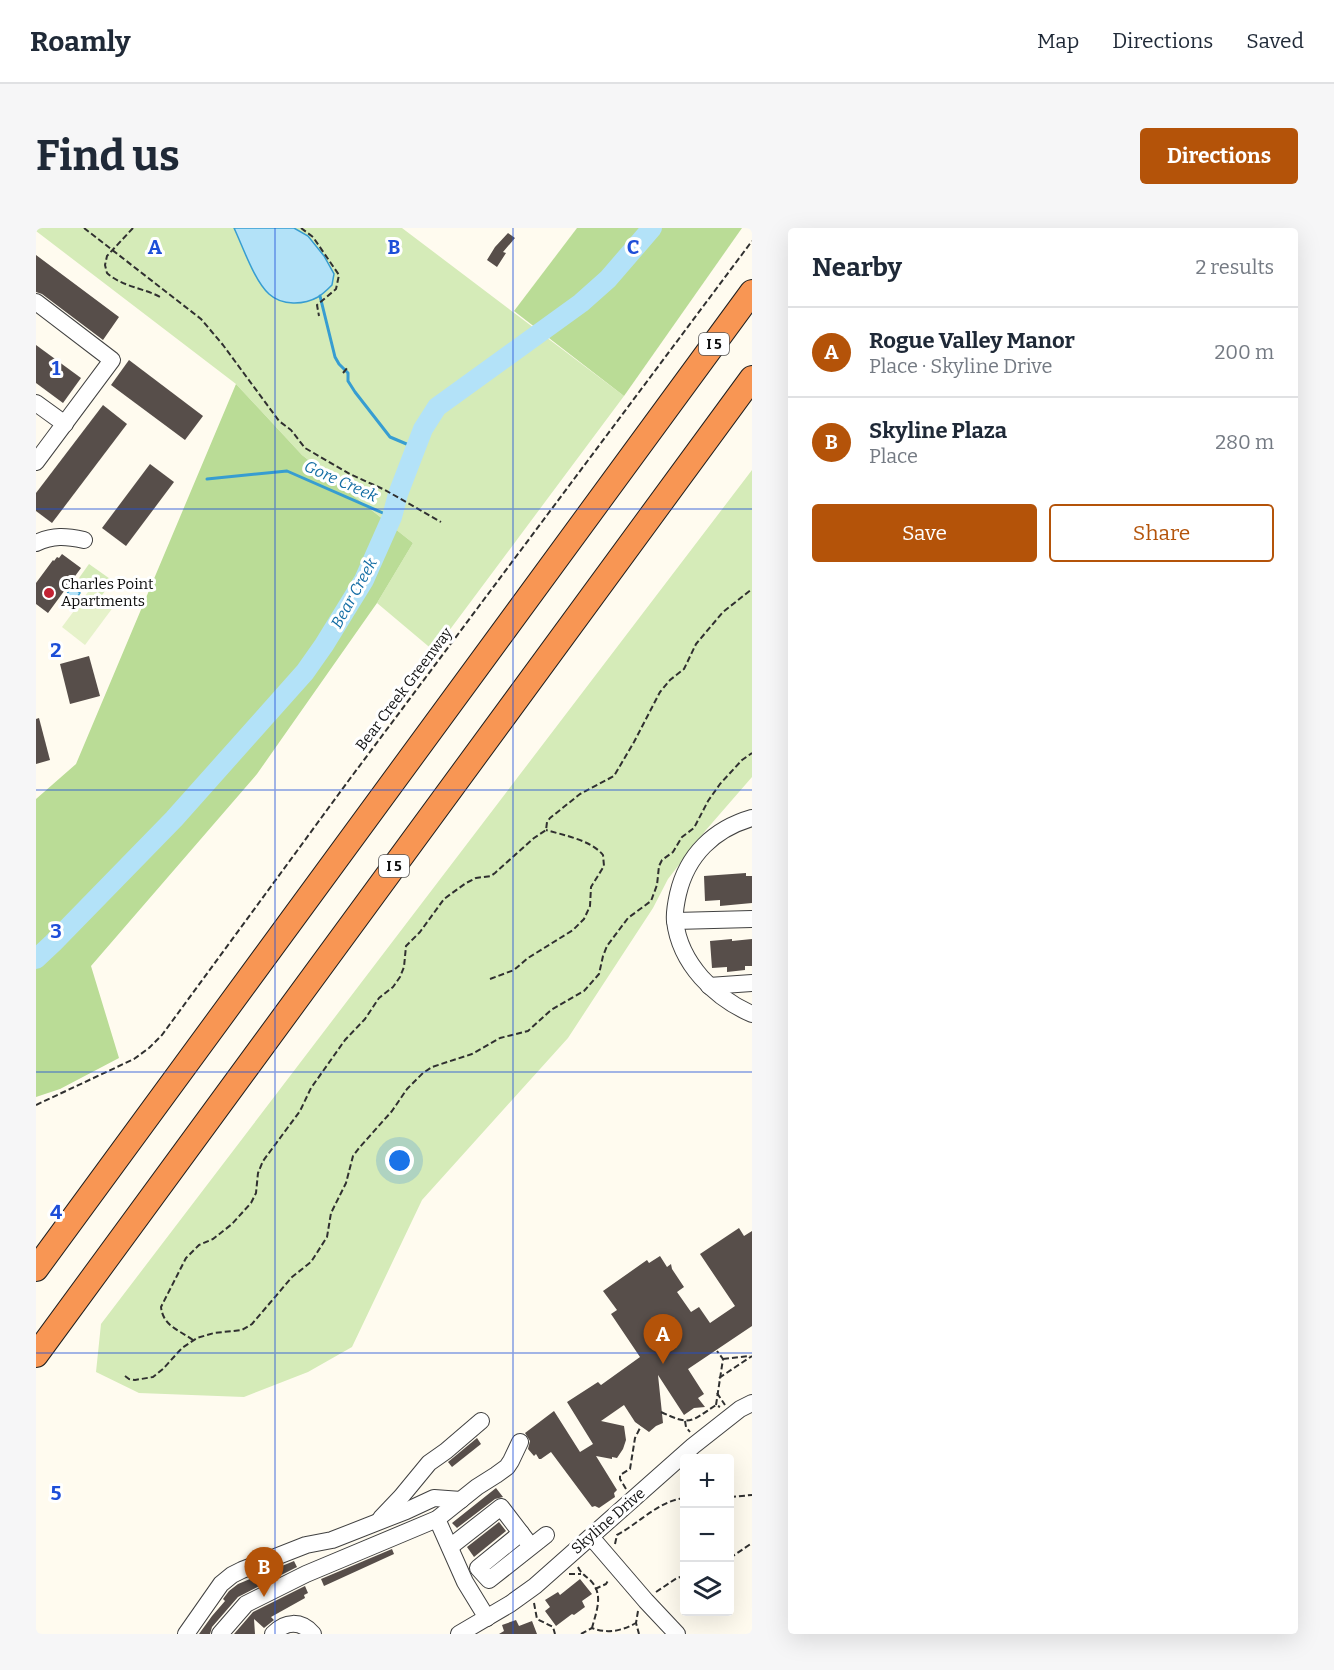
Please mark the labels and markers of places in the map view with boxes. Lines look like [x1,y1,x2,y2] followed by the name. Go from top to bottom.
[61,575,154,610] place label: Charles Point Apartments
[42,586,56,600] marker: Charles Point Apartments
[644,1314,682,1364] pin: A
[244,1548,284,1597] pin: B

